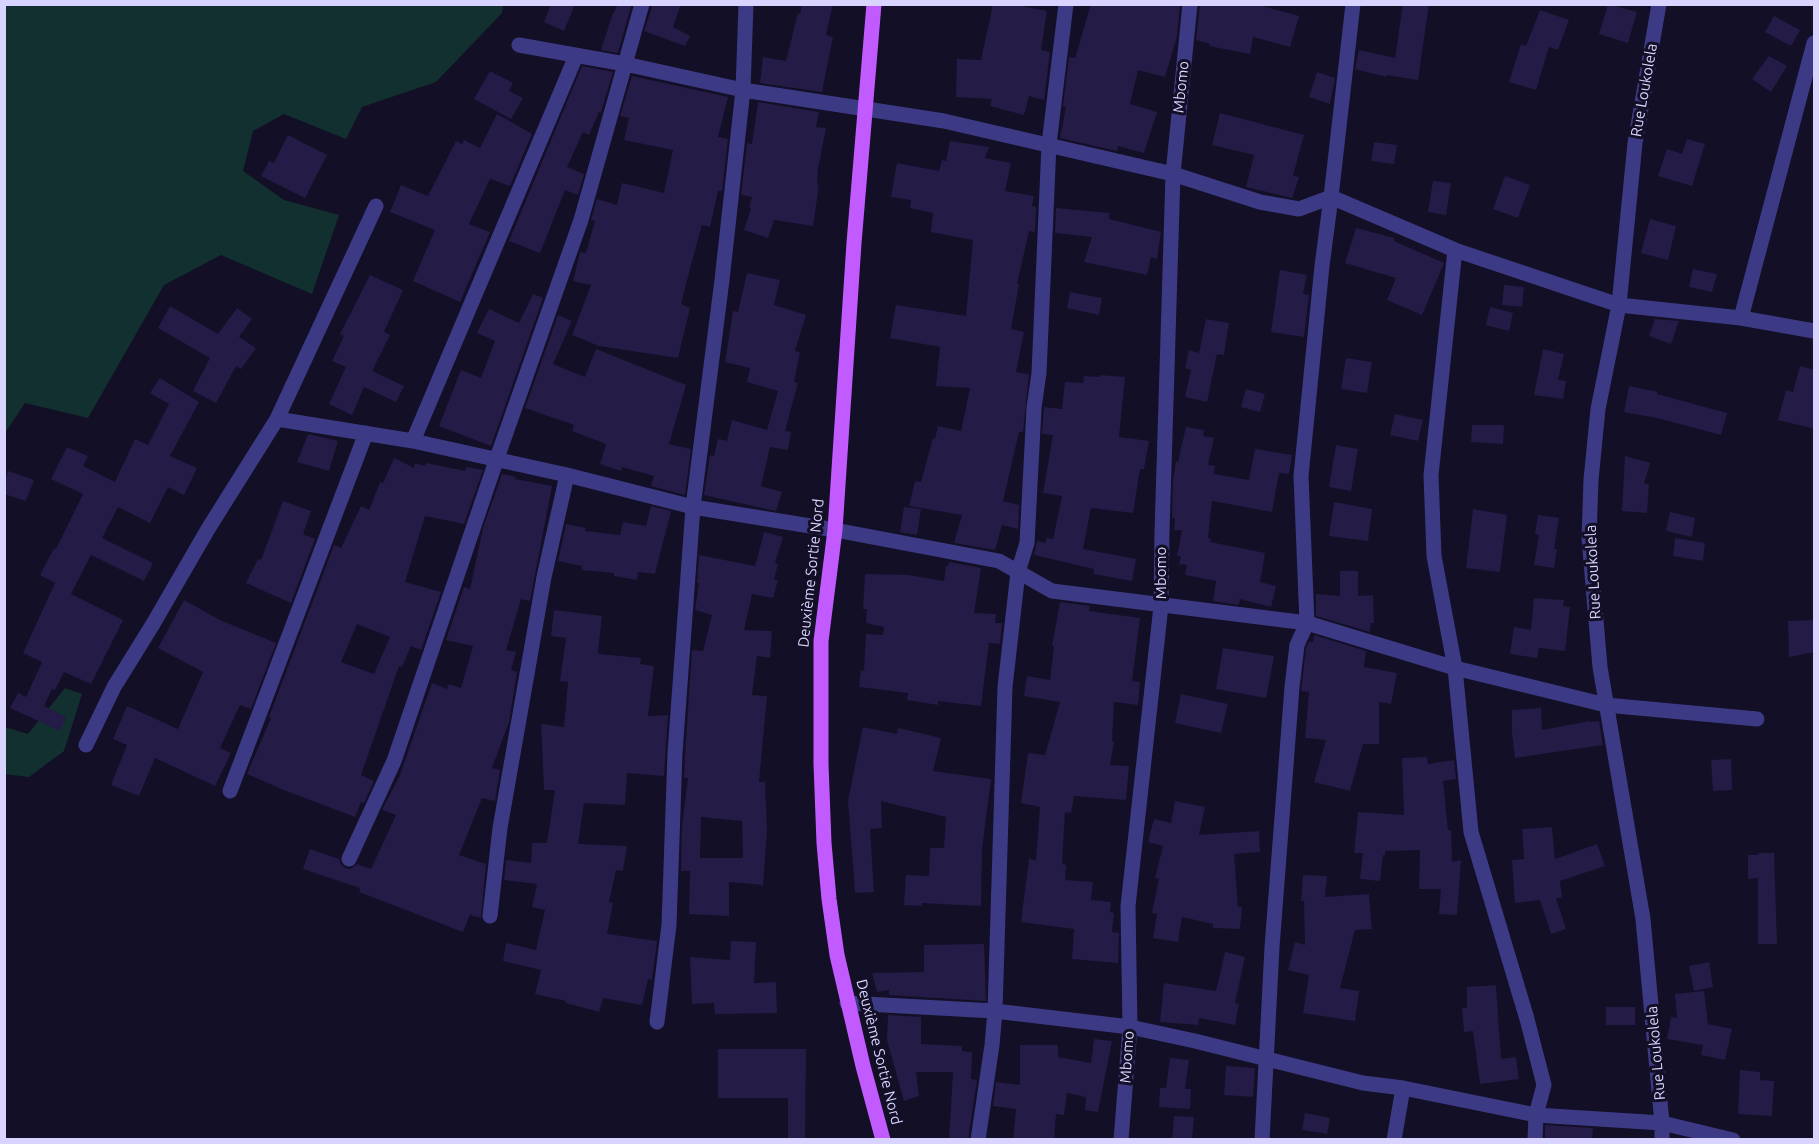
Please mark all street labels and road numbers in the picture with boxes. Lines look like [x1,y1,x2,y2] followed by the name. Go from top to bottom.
[1627,42,1661,138] street label: Rue Loukolela
[1169,60,1193,114] street label: Mbomo
[794,498,828,648] street label: Deuxième Sortie Nord
[1582,524,1604,620] street label: Rue Loukolela
[1152,547,1170,599] street label: Mbomo
[852,977,906,1127] street label: Deuxième Sortie Nord
[1643,1005,1669,1101] street label: Rue Loukolela
[1116,1030,1138,1084] street label: Mbomo

